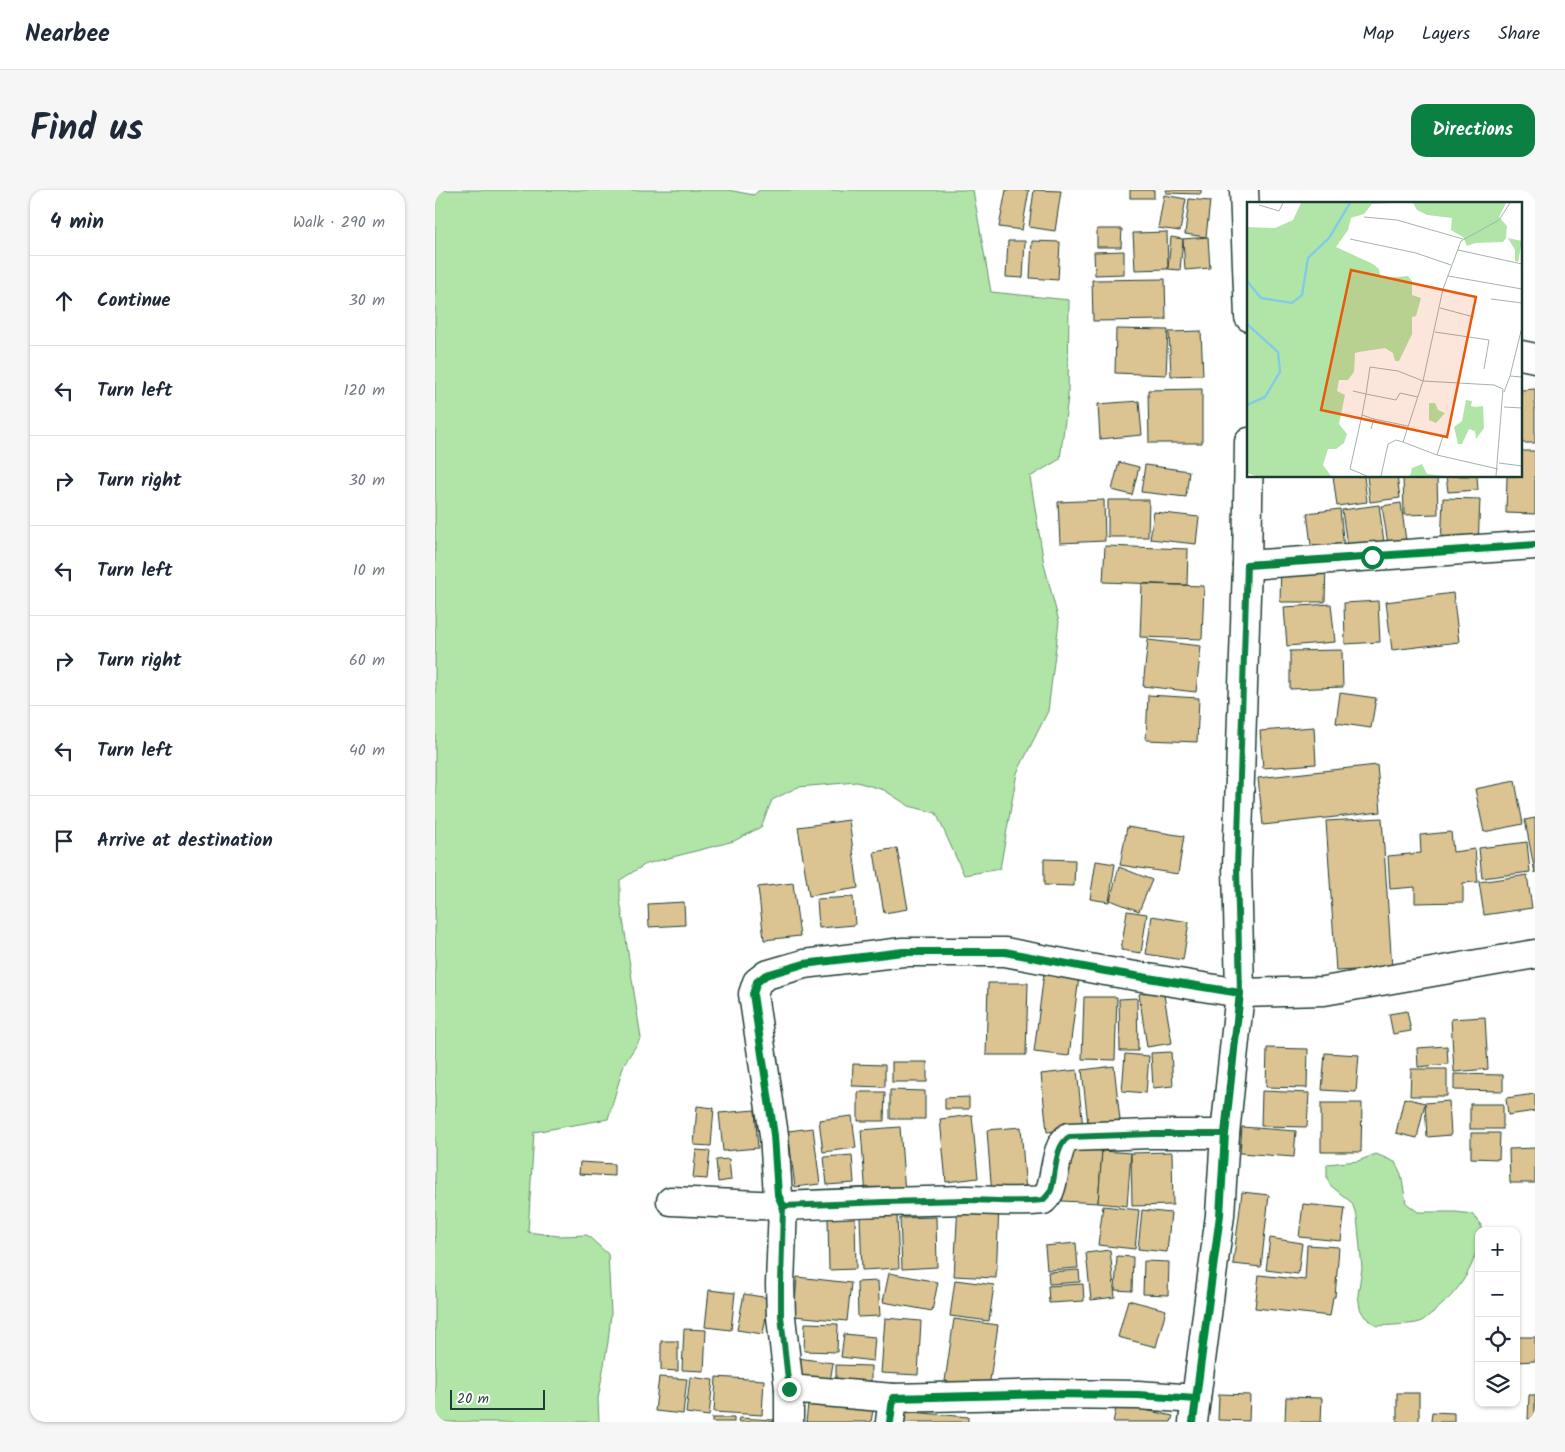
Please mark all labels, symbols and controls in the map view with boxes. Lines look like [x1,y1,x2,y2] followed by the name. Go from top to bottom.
[25,15,110,54] text: Nearbee
[1363,20,1394,49] text: Map
[1422,20,1470,49] text: Layers
[1498,20,1540,49] text: Share
[30,102,143,158] text: Find us
[1411,104,1535,157] button: Directions
[1247,202,1523,478] inset map
[50,206,104,239] text: 4 min
[293,210,385,235] text: Walk · 290 m
[97,286,170,316] text: Continue
[50,287,78,315] icon: ahead
[349,288,385,313] text: 30 m
[97,376,172,406] text: Turn left
[50,377,78,405] icon: left
[344,378,385,403] text: 120 m
[97,466,182,496] text: Turn right
[50,467,78,495] icon: right
[349,468,385,493] text: 30 m
[1361,546,1384,569] route start
[97,556,172,586] text: Turn left
[50,557,78,585] icon: left
[353,558,385,583] text: 10 m
[97,646,182,676] text: Turn right
[50,647,78,675] icon: right
[349,648,385,673] text: 60 m
[97,736,172,766] text: Turn left
[50,737,78,765] icon: left
[349,738,385,763] text: 40 m
[97,826,273,856] text: Arrive at destination
[50,827,78,855] icon: arrive
[1475,1227,1520,1407] map controls
[1475,1227,1520,1272] button: +
[1475,1272,1520,1317] button: −
[1475,1317,1520,1362] button: locate
[1475,1362,1520,1407] button: layers
[778,1378,801,1401] route end
[450,1387,545,1410] scale bar
[457,1388,489,1410] text: 20 m

